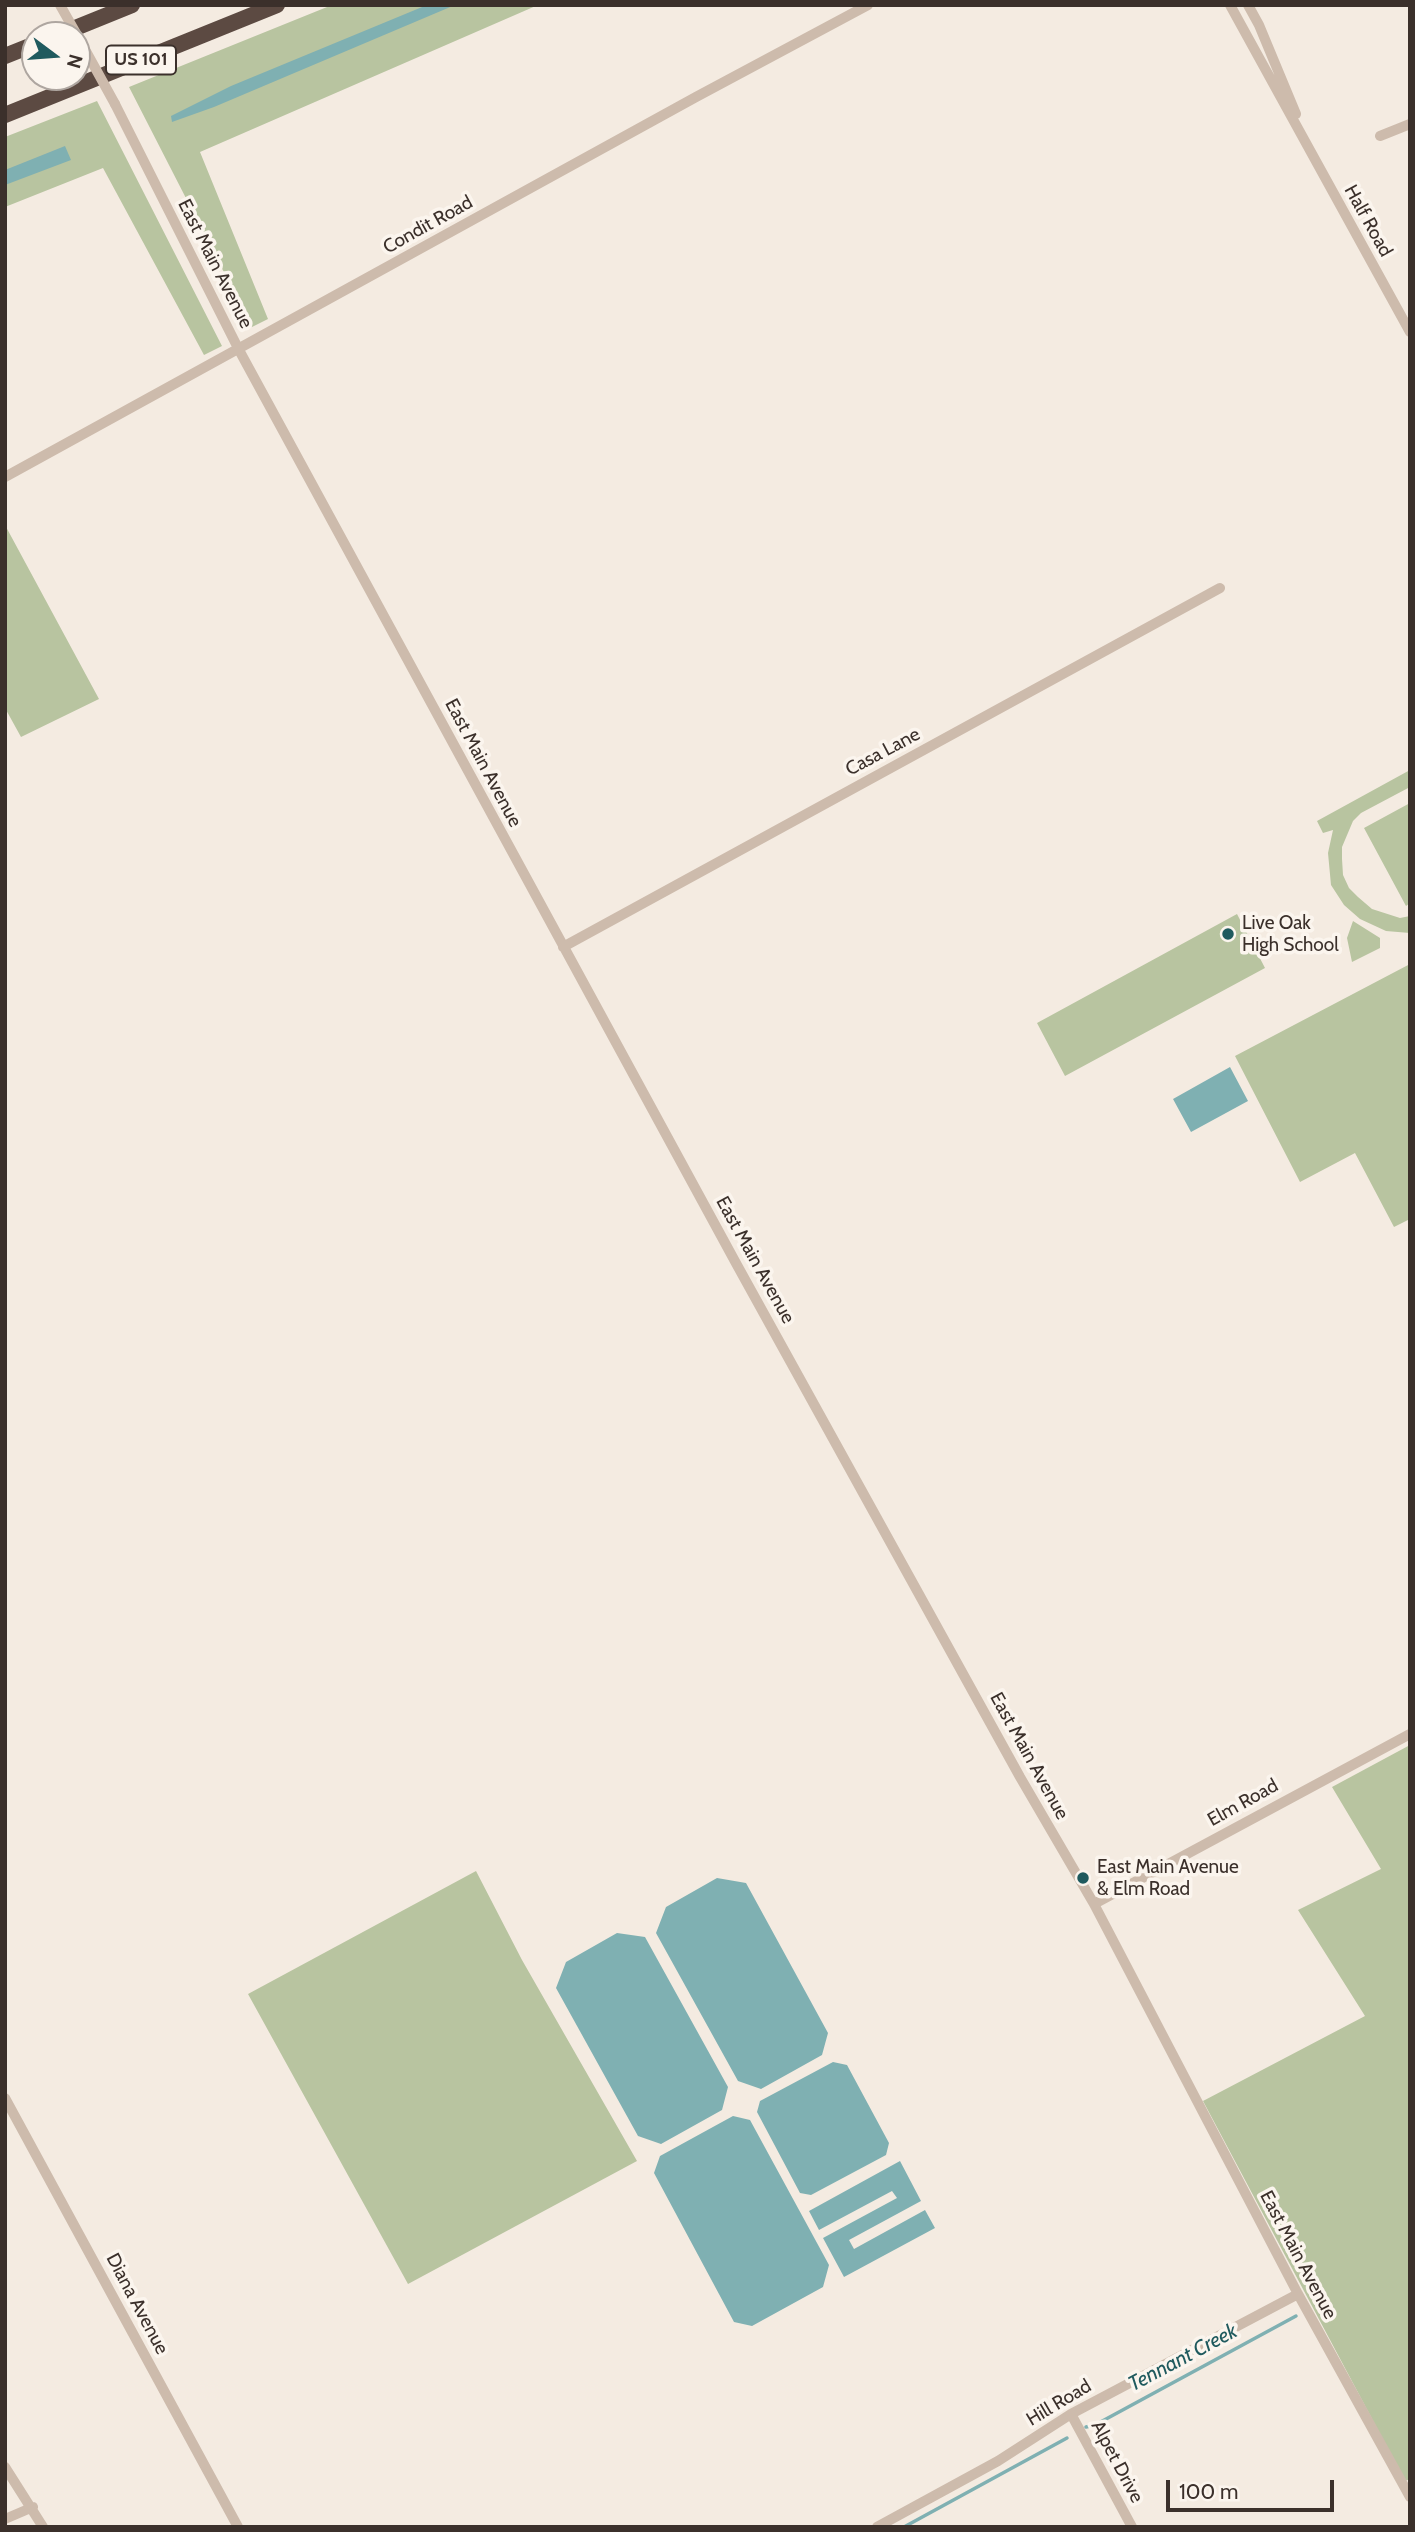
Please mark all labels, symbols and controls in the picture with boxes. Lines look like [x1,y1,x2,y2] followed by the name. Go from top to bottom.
[21,21,91,91] north arrow
[106,46,176,74] road number: US 101
[62,52,88,71] text: N
[1339,181,1397,261] street label: Half Road
[379,191,477,259] street label: Condit Road
[173,196,257,332] street label: East Main Avenue
[440,695,526,831] street label: East Main Avenue
[842,723,924,781] street label: Casa Lane
[1242,912,1339,956] place label: Live Oak High School
[1220,926,1236,942] marker: Live Oak High School
[711,1192,799,1328] street label: East Main Avenue
[985,1688,1073,1824] street label: East Main Avenue
[1204,1774,1282,1832] street label: Elm Road
[1097,1856,1239,1900] place label: East Main Avenue & Elm Road
[1075,1870,1091,1886] marker: East Main Avenue & Elm Road
[1255,2187,1341,2323] street label: East Main Avenue
[101,2250,173,2358] street label: Diana Avenue
[1124,2319,1242,2397] water label: Tennant Creek
[1022,2375,1096,2431] street label: Hill Road
[1086,2417,1148,2507] street label: Alpet Drive
[1170,2466,1338,2510] scale bar
[1179,2479,1238,2504] text: 100 m

